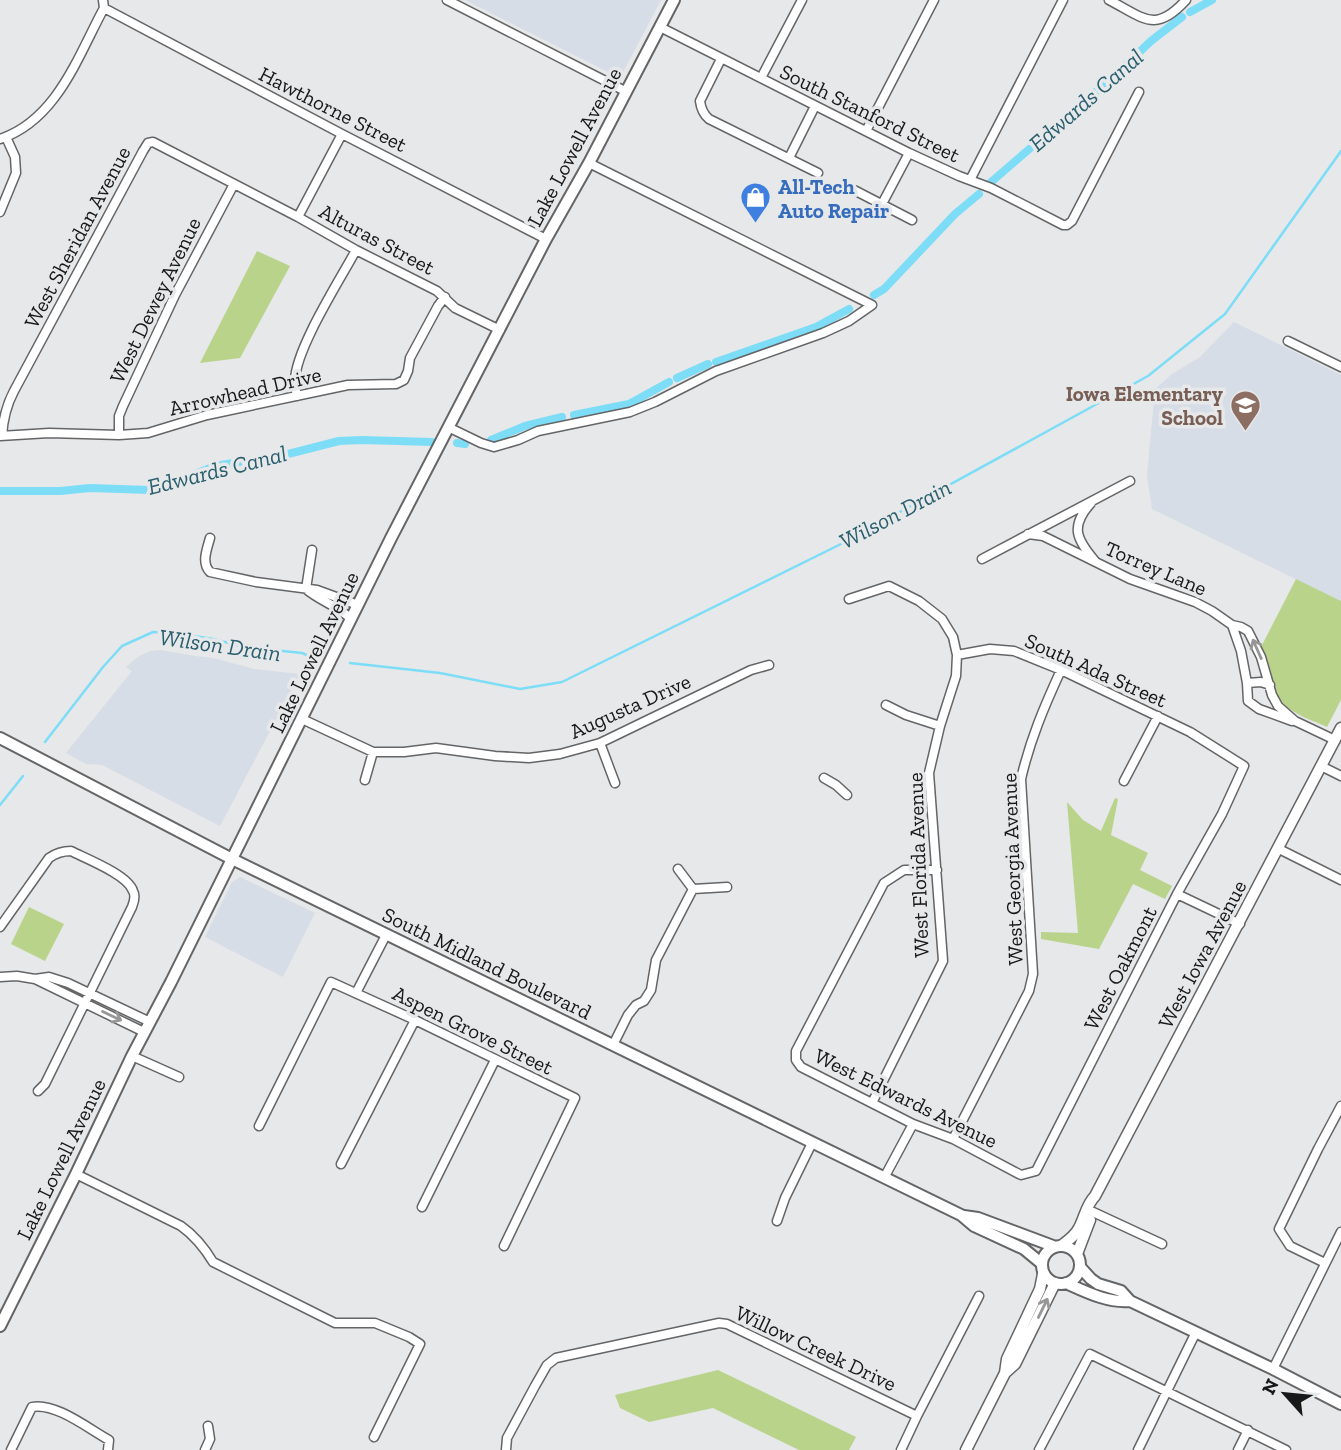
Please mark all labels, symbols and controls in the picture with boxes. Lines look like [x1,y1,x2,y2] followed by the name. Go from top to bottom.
[1023,43,1149,157] water label: Edwards Canal
[776,59,964,167] street label: South Stanford Street
[255,61,411,157] street label: Hawthorne Street
[522,63,626,231] street label: Lake Lowell Avenue
[19,142,136,332] street label: West Sheridan Avenue
[778,174,889,223] place label: All-Tech Auto Repair
[738,181,772,225] shop icon: All-Tech Auto Repair
[315,198,439,280] street label: Alturas Street
[104,213,206,387] street label: West Dewey Avenue
[167,361,324,421] street label: Arrowhead Drive
[1066,381,1223,430] place label: Iowa Elementary School
[1229,388,1263,432] school or university icon: Iowa Elementary School
[145,439,289,501] water label: Edwards Canal
[834,473,956,555] water label: Wilson Drain
[1101,535,1211,601] street label: Torrey Lane
[264,567,364,737] street label: Lake Lowell Avenue
[157,623,283,667] water label: Wilson Drain
[1021,628,1171,712] street label: South Ada Street
[1250,639,1263,661] one-way arrow
[566,668,694,744] street label: Augusta Drive
[902,772,934,958] street label: West Florida Avenue
[996,772,1028,966] street label: West Georgia Avenue
[1152,876,1252,1032] street label: West Iowa Avenue
[378,901,596,1025] street label: South Midland Boulevard
[1078,902,1162,1034] street label: West Oakmont
[389,980,557,1080] street label: Aspen Grove Street
[101,1009,122,1023] one-way arrow
[810,1043,1002,1153] street label: West Edwards Avenue
[11,1074,111,1244] street label: Lake Lowell Avenue
[1036,1298,1050,1319] one-way arrow
[732,1300,900,1396] street label: Willow Creek Drive
[1250,1359,1320,1429] north arrow
[1257,1375,1284,1398] text: N

